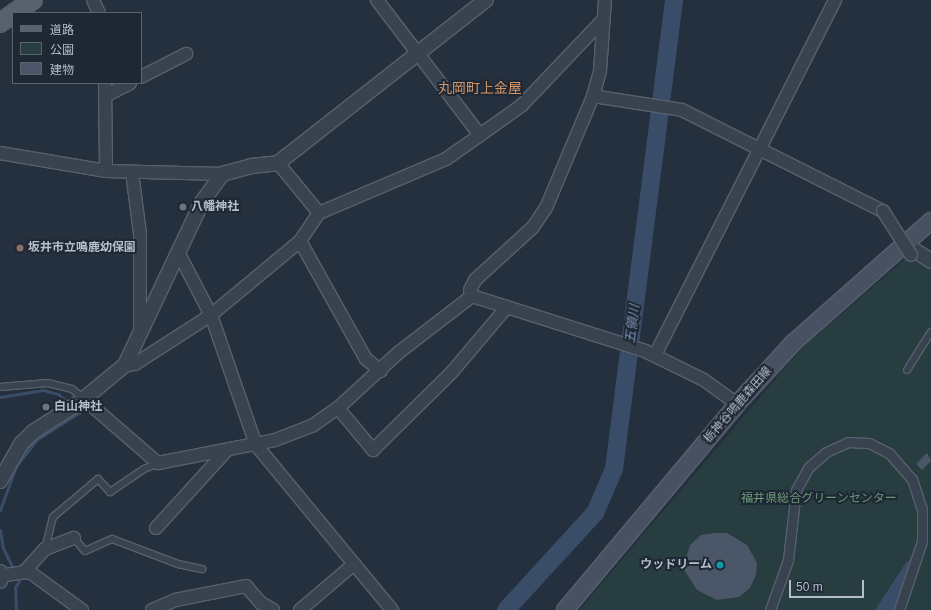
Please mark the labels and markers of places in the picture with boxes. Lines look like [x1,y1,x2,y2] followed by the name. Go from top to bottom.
[191,200,239,214] place label: 八幡神社
[178,202,188,212] marker: 八幡神社
[28,241,136,255] place label: 坂井市立鳴鹿幼保園
[15,243,25,253] marker: 坂井市立鳴鹿幼保園
[54,400,102,414] place label: 白山神社
[41,402,51,412] marker: 白山神社
[640,558,712,572] place label: ウッドリーム
[715,560,725,570] marker: ウッドリーム

